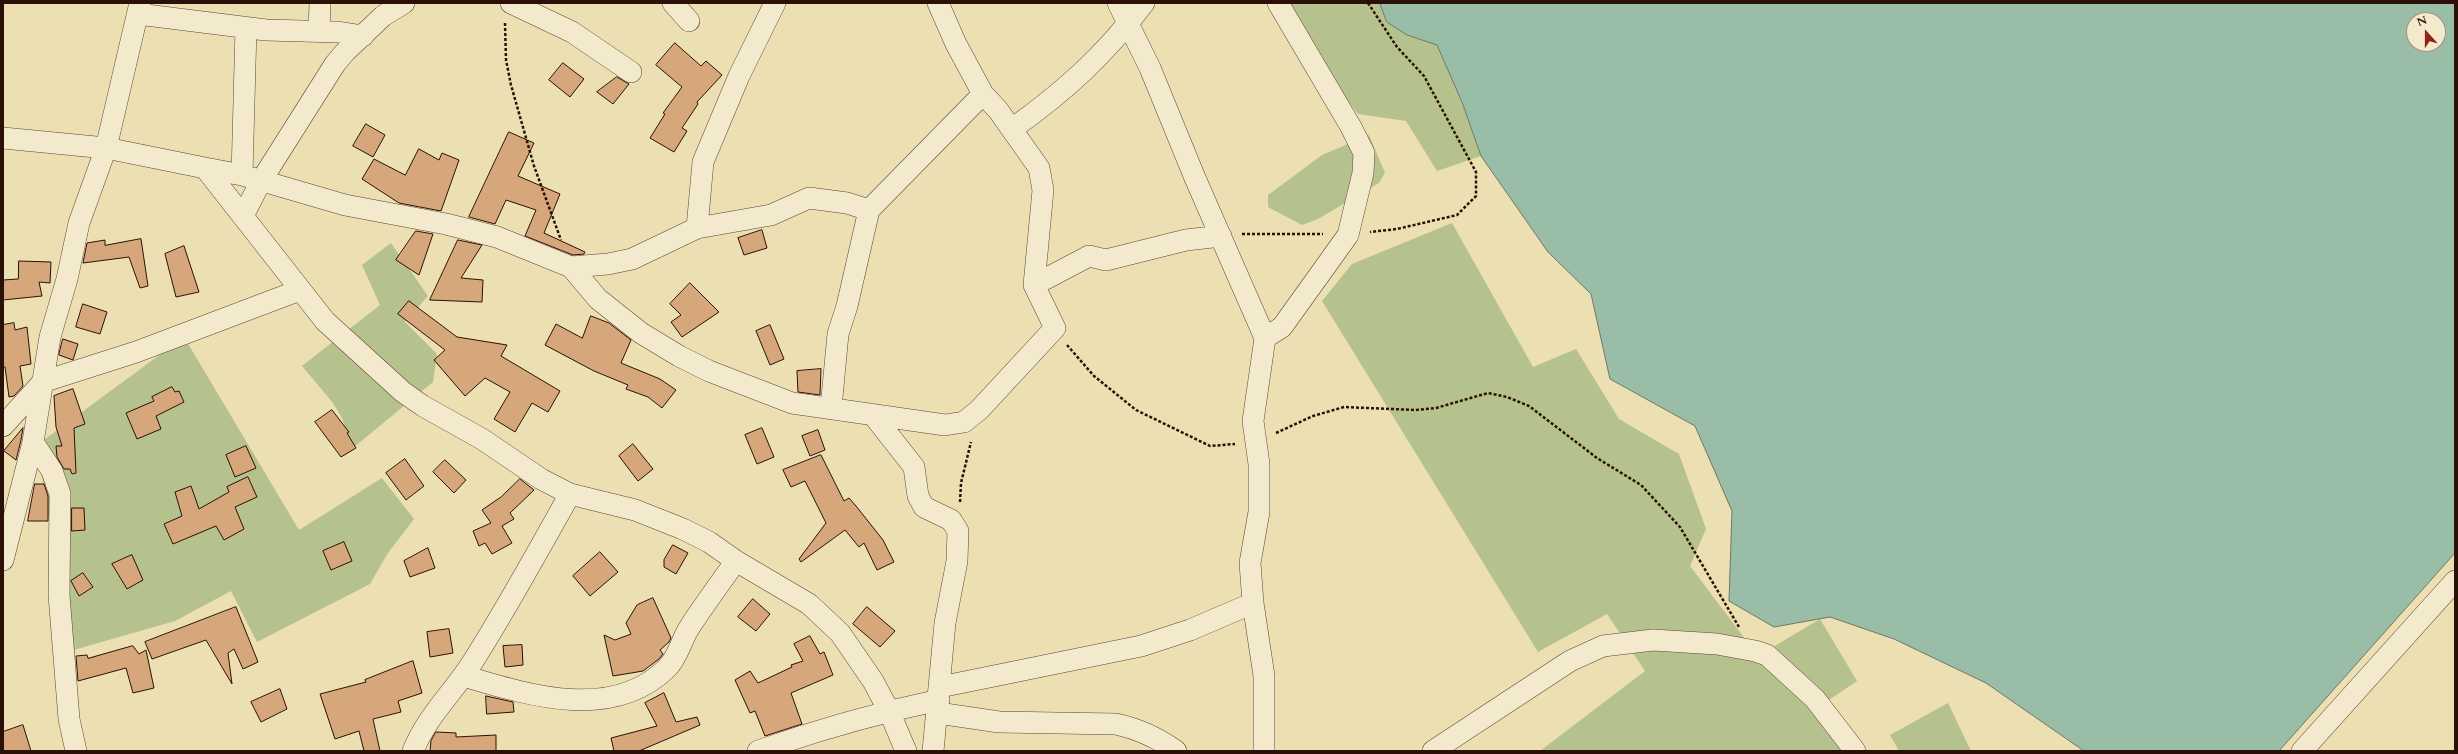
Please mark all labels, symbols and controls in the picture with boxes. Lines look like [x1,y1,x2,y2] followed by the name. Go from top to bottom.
[2406,12,2446,52] north arrow
[2415,13,2429,30] text: N

